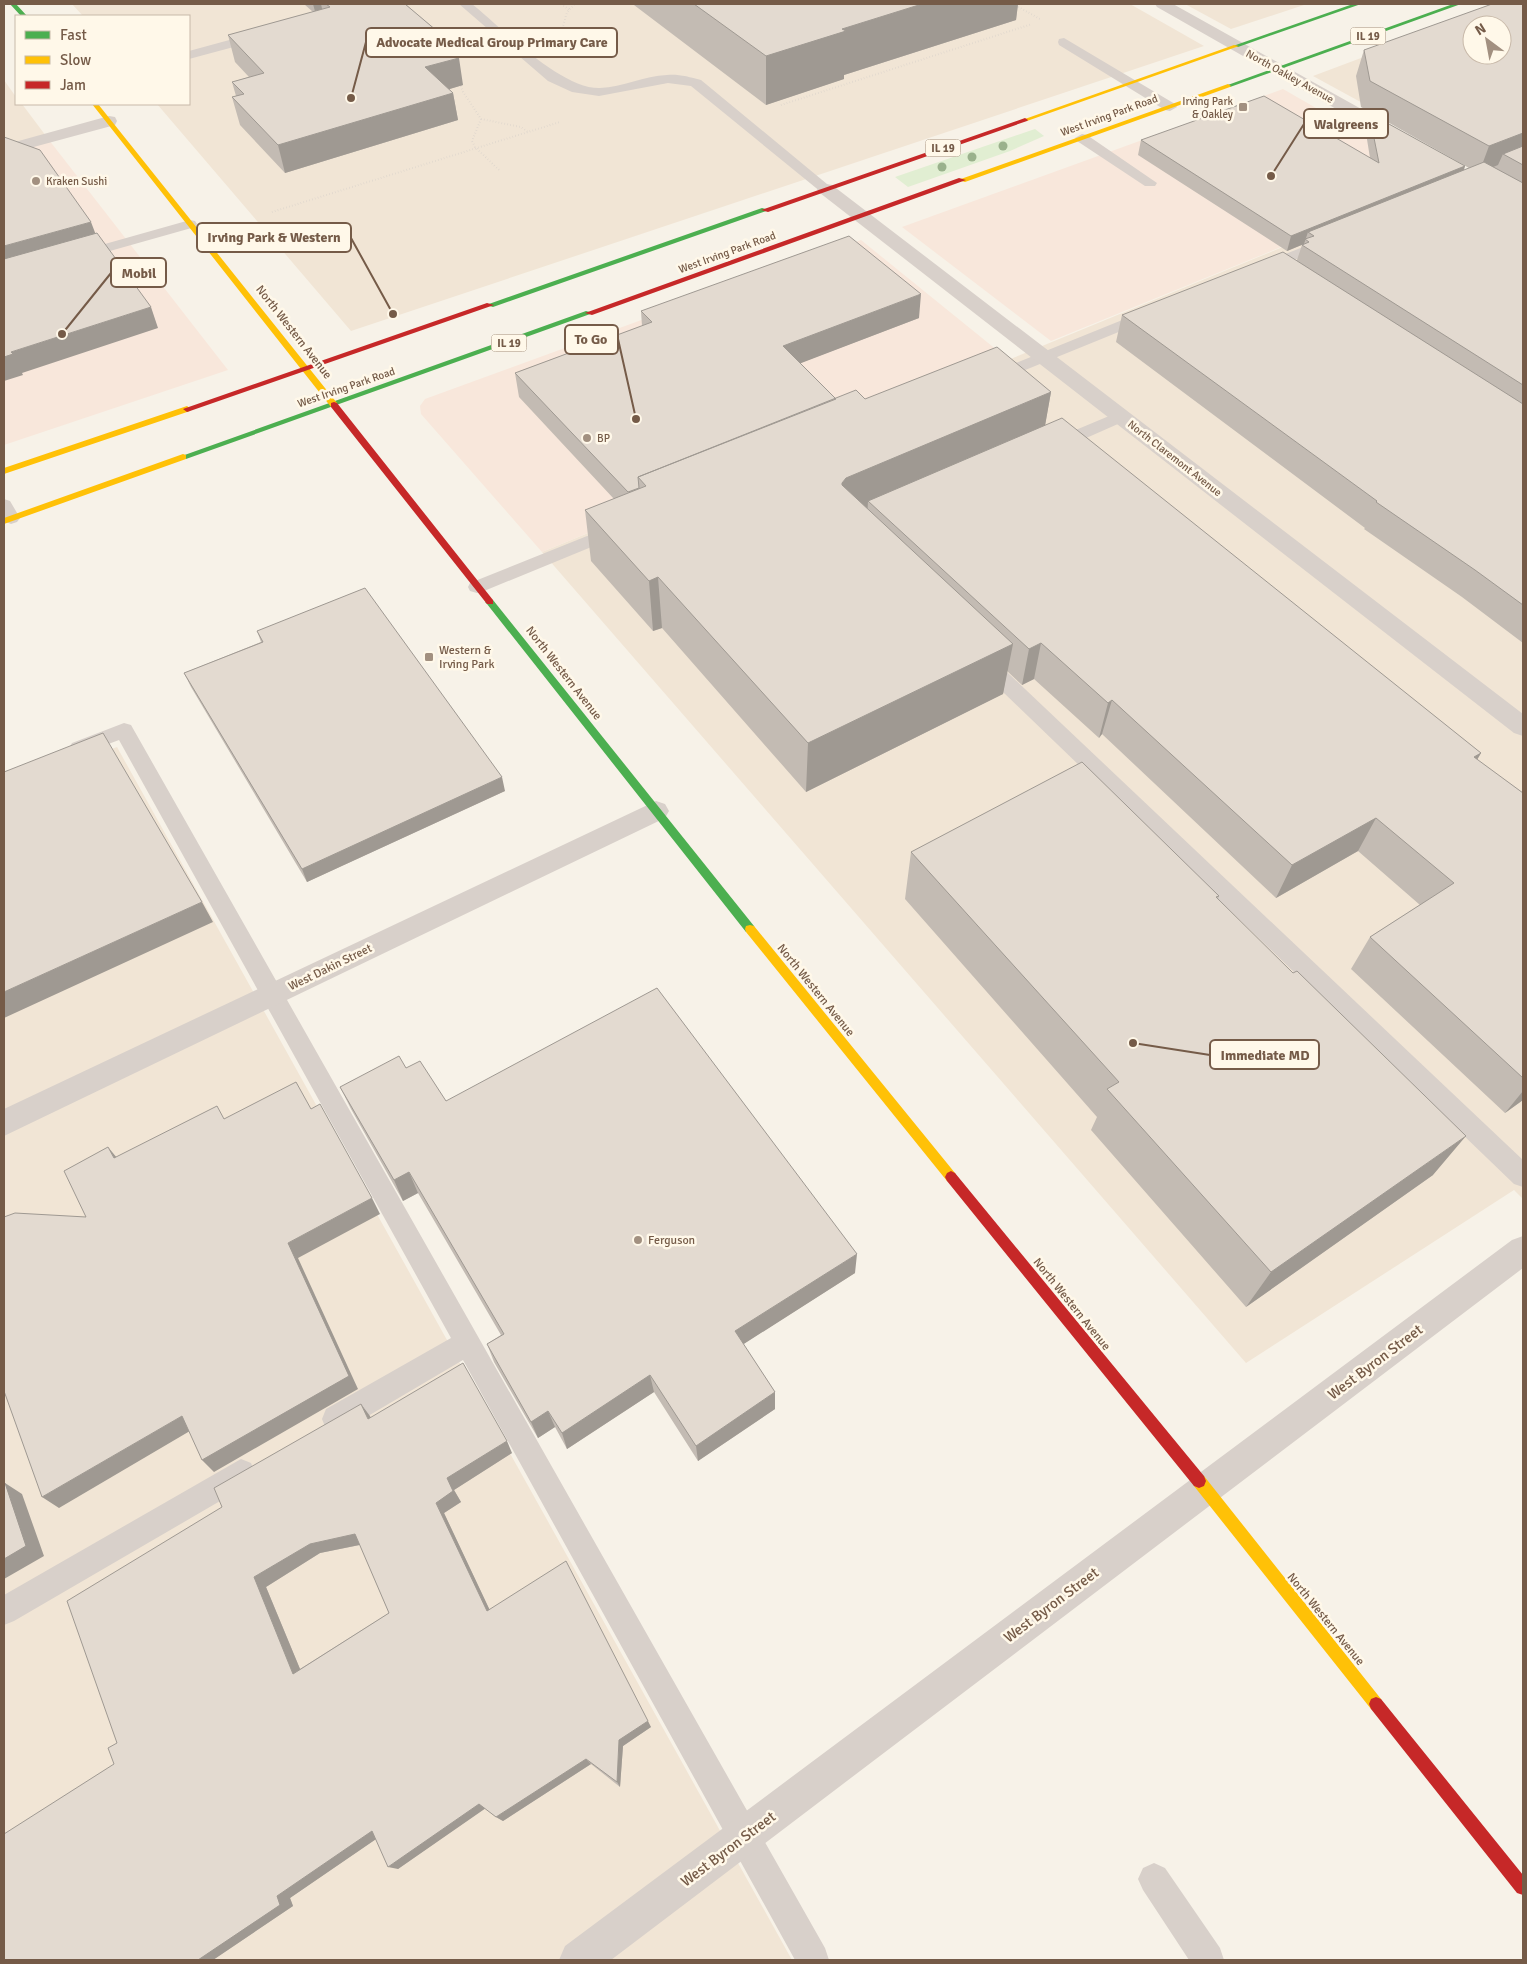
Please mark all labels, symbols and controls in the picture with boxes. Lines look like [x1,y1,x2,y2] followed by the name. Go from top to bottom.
[15,15,190,105] legend
[1462,15,1512,65] north arrow
[1472,20,1489,39] text: N
[60,26,87,44] text: Fast
[366,28,617,57] callout: Advocate Medical Group Primary Care
[1350,28,1386,44] road number: IL 19
[376,34,608,51] text: Advocate Medical Group Primary Care
[1244,47,1336,106] street label: North Oakley Avenue
[60,51,91,69] text: Slow
[60,76,86,94] text: Jam
[1059,92,1160,139] street label: West Irving Park Road
[1182,95,1234,121] place label: Irving Park & Oakley
[1237,101,1249,113] marker: Irving Park & Oakley
[1304,109,1388,138] callout: Walgreens
[1314,116,1378,133] text: Walgreens
[926,140,960,156] road number: IL 19
[30,175,42,187] marker: Kraken Sushi
[46,175,107,188] place label: Kraken Sushi
[197,223,351,252] callout: Irving Park & Western
[207,229,341,246] text: Irving Park & Western
[677,229,778,276] street label: West Irving Park Road
[111,258,166,287] callout: Mobil
[121,265,157,282] text: Mobil
[252,283,335,382] street label: North Western Avenue
[565,325,618,354] callout: To Go
[575,331,607,348] text: To Go
[492,334,526,352] road number: IL 19
[296,365,397,410] street label: West Irving Park Road
[1125,418,1224,499] street label: North Claremont Avenue
[581,432,593,444] marker: BP
[597,432,610,445] place label: BP
[522,624,605,723] street label: North Western Avenue
[439,643,494,672] place label: Western & Irving Park
[423,651,435,663] marker: Western & Irving Park
[286,941,375,994] street label: West Dakin Street
[774,941,858,1040] street label: North Western Avenue
[1210,1040,1319,1069] callout: Immediate MD
[1221,1047,1309,1064] text: Immediate MD
[648,1233,695,1248] place label: Ferguson
[632,1234,644,1246] marker: Ferguson
[1030,1255,1114,1354] street label: North Western Avenue
[1324,1320,1426,1404] street label: West Byron Street
[1000,1563,1102,1647] street label: West Byron Street
[1284,1570,1368,1669] street label: North Western Avenue
[677,1807,779,1891] street label: West Byron Street

